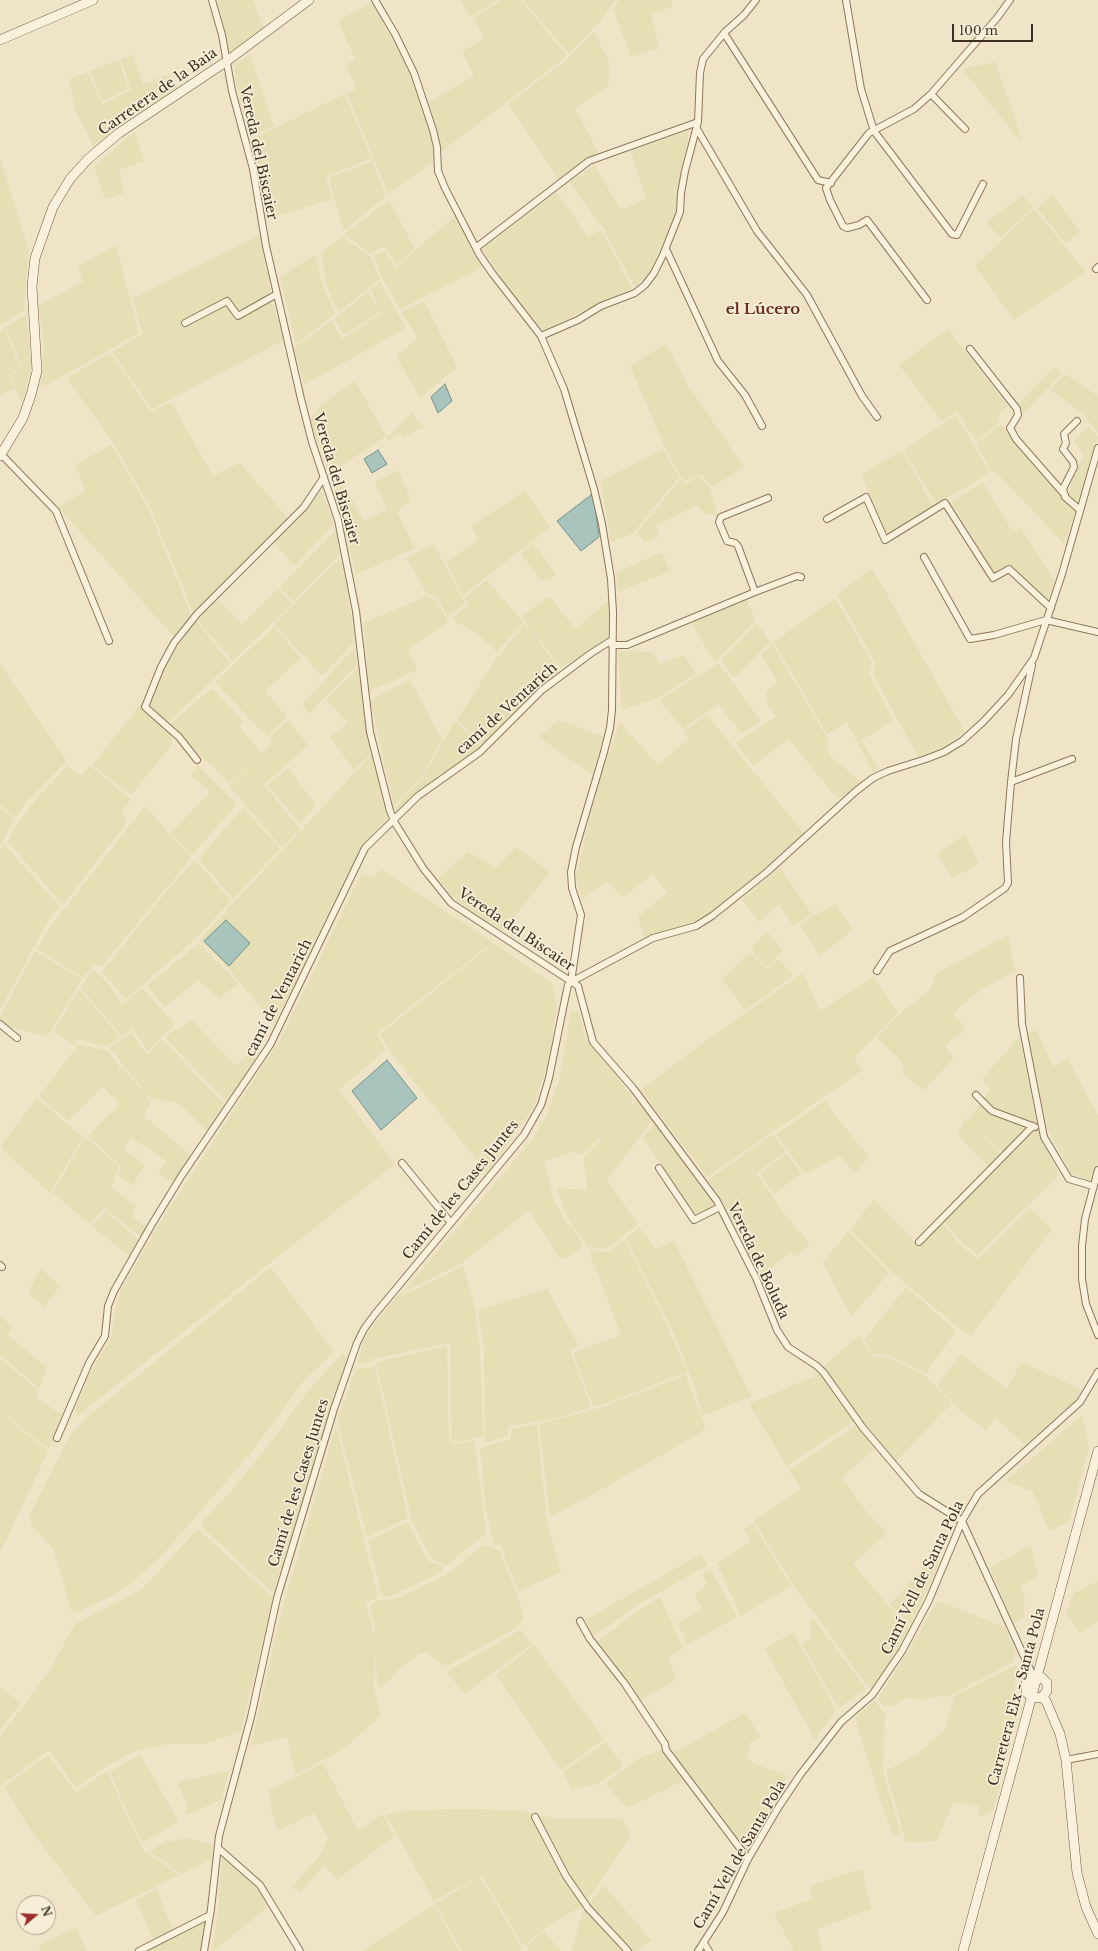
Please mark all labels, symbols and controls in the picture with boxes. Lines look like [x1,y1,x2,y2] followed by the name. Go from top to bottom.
[954,16,1035,42] scale bar
[959,23,998,38] text: 100 m
[96,45,220,139] street label: Carretera de la Baia
[236,85,280,221] street label: Vereda del Biscaier
[726,301,800,319] district label: el Lúcero
[309,411,363,547] street label: Vereda del Biscaier
[453,659,561,759] street label: camí de Ventarich
[455,885,577,975] street label: Vereda del Biscaier
[242,936,316,1060] street label: camí de Ventarich
[399,1117,523,1263] street label: Camí de les Cases Juntes
[724,1200,792,1322] street label: Vereda de Boluda
[265,1397,333,1569] street label: Camí de les Cases Juntes
[878,1498,968,1658] street label: Camí Vell de Santa Pola
[985,1606,1049,1788] street label: Carretera Elx - Santa Pola
[690,1777,790,1933] street label: Camí Vell de Santa Pola
[16,1895,56,1935] north arrow
[38,1904,55,1919] text: N

